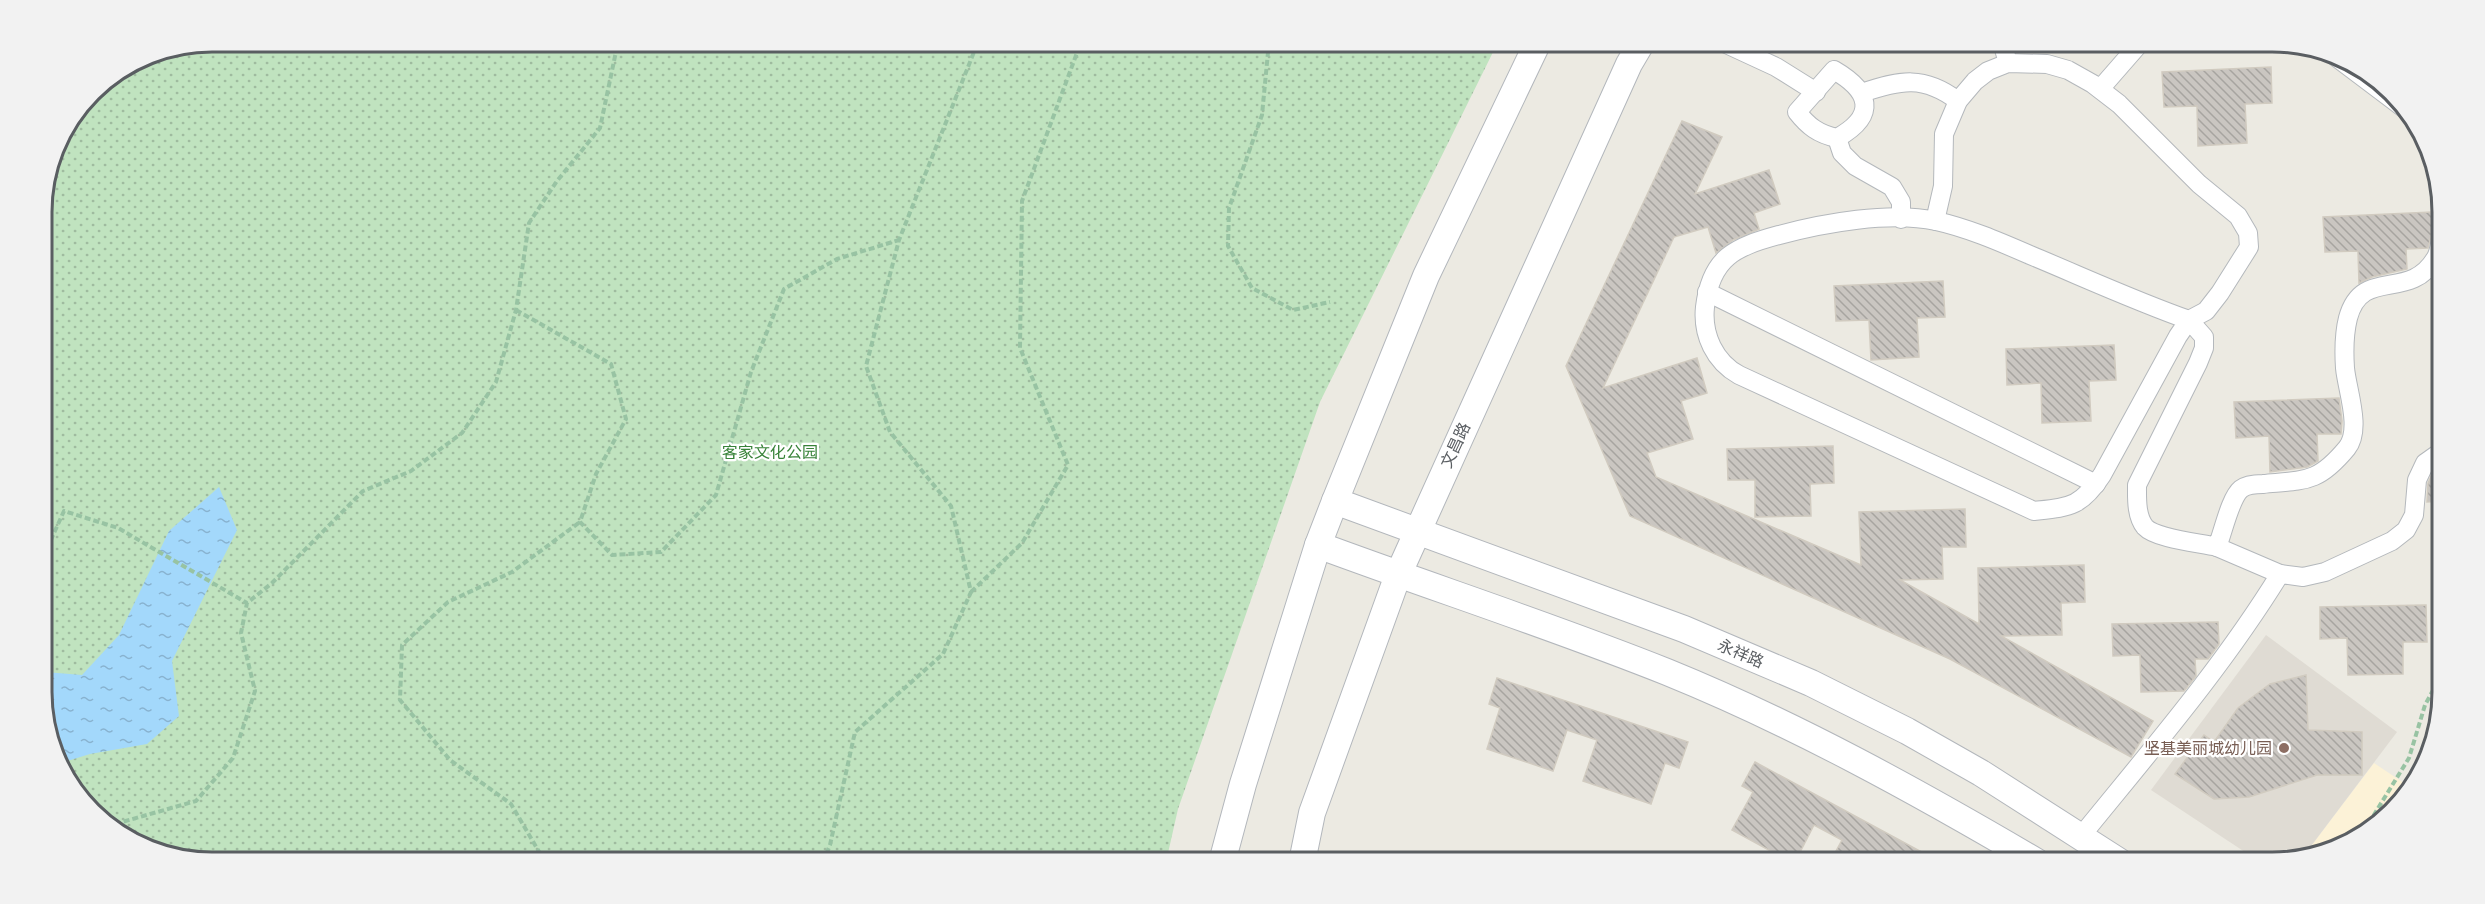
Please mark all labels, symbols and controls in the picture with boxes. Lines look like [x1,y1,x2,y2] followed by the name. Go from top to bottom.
[1436,419,1473,471] street label: 文昌路
[722,442,818,461] park label: 客家文化公园
[1715,634,1767,671] street label: 永祥路
[2144,738,2272,757] place label: 坚基美丽城幼儿园
[2277,741,2291,755] marker: 坚基美丽城幼儿园

